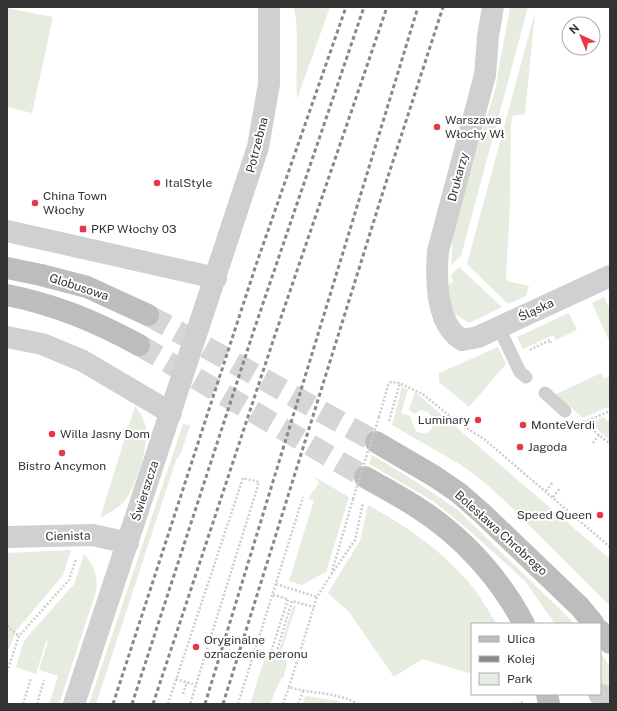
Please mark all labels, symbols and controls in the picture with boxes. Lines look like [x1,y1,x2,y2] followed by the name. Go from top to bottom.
[561,16,601,56] north arrow
[567,22,581,36] text: N
[445,113,505,141] place label: Warszawa Włochy Wł
[243,116,271,174] street label: Potrzebna
[432,122,442,132] marker: Warszawa Włochy Wł
[445,150,471,203] street label: Drukarzy
[165,176,212,190] place label: ItalStyle
[152,178,162,188] marker: ItalStyle
[43,189,107,217] place label: China Town Włochy
[30,198,40,208] marker: China Town Włochy
[91,222,176,236] place label: PKP Włochy 03
[78,224,88,234] marker: PKP Włochy 03
[48,271,110,303] street label: Globusowa
[516,296,556,324] street label: Śląska
[418,413,471,427] place label: Luminary
[473,415,483,425] marker: Luminary
[531,418,595,432] place label: MonteVerdi
[518,420,528,430] marker: MonteVerdi
[60,427,150,441] place label: Willa Jasny Dom
[47,429,57,439] marker: Willa Jasny Dom
[528,440,567,454] place label: Jagoda
[515,442,525,452] marker: Jagoda
[57,448,67,458] marker: Bistro Ancymon
[18,459,106,473] place label: Bistro Ancymon
[129,459,161,523] street label: Świerszcza
[452,488,550,578] street label: Bolesława Chrobrego
[517,508,592,522] place label: Speed Queen
[595,510,605,520] marker: Speed Queen
[45,529,91,543] street label: Cienista
[471,623,601,695] legend
[507,632,535,646] text: Ulica
[204,633,308,661] place label: Oryginalne oznaczenie peronu
[191,642,201,652] marker: Oryginalne oznaczenie peronu
[507,652,535,666] text: Kolej
[507,672,533,686] text: Park

